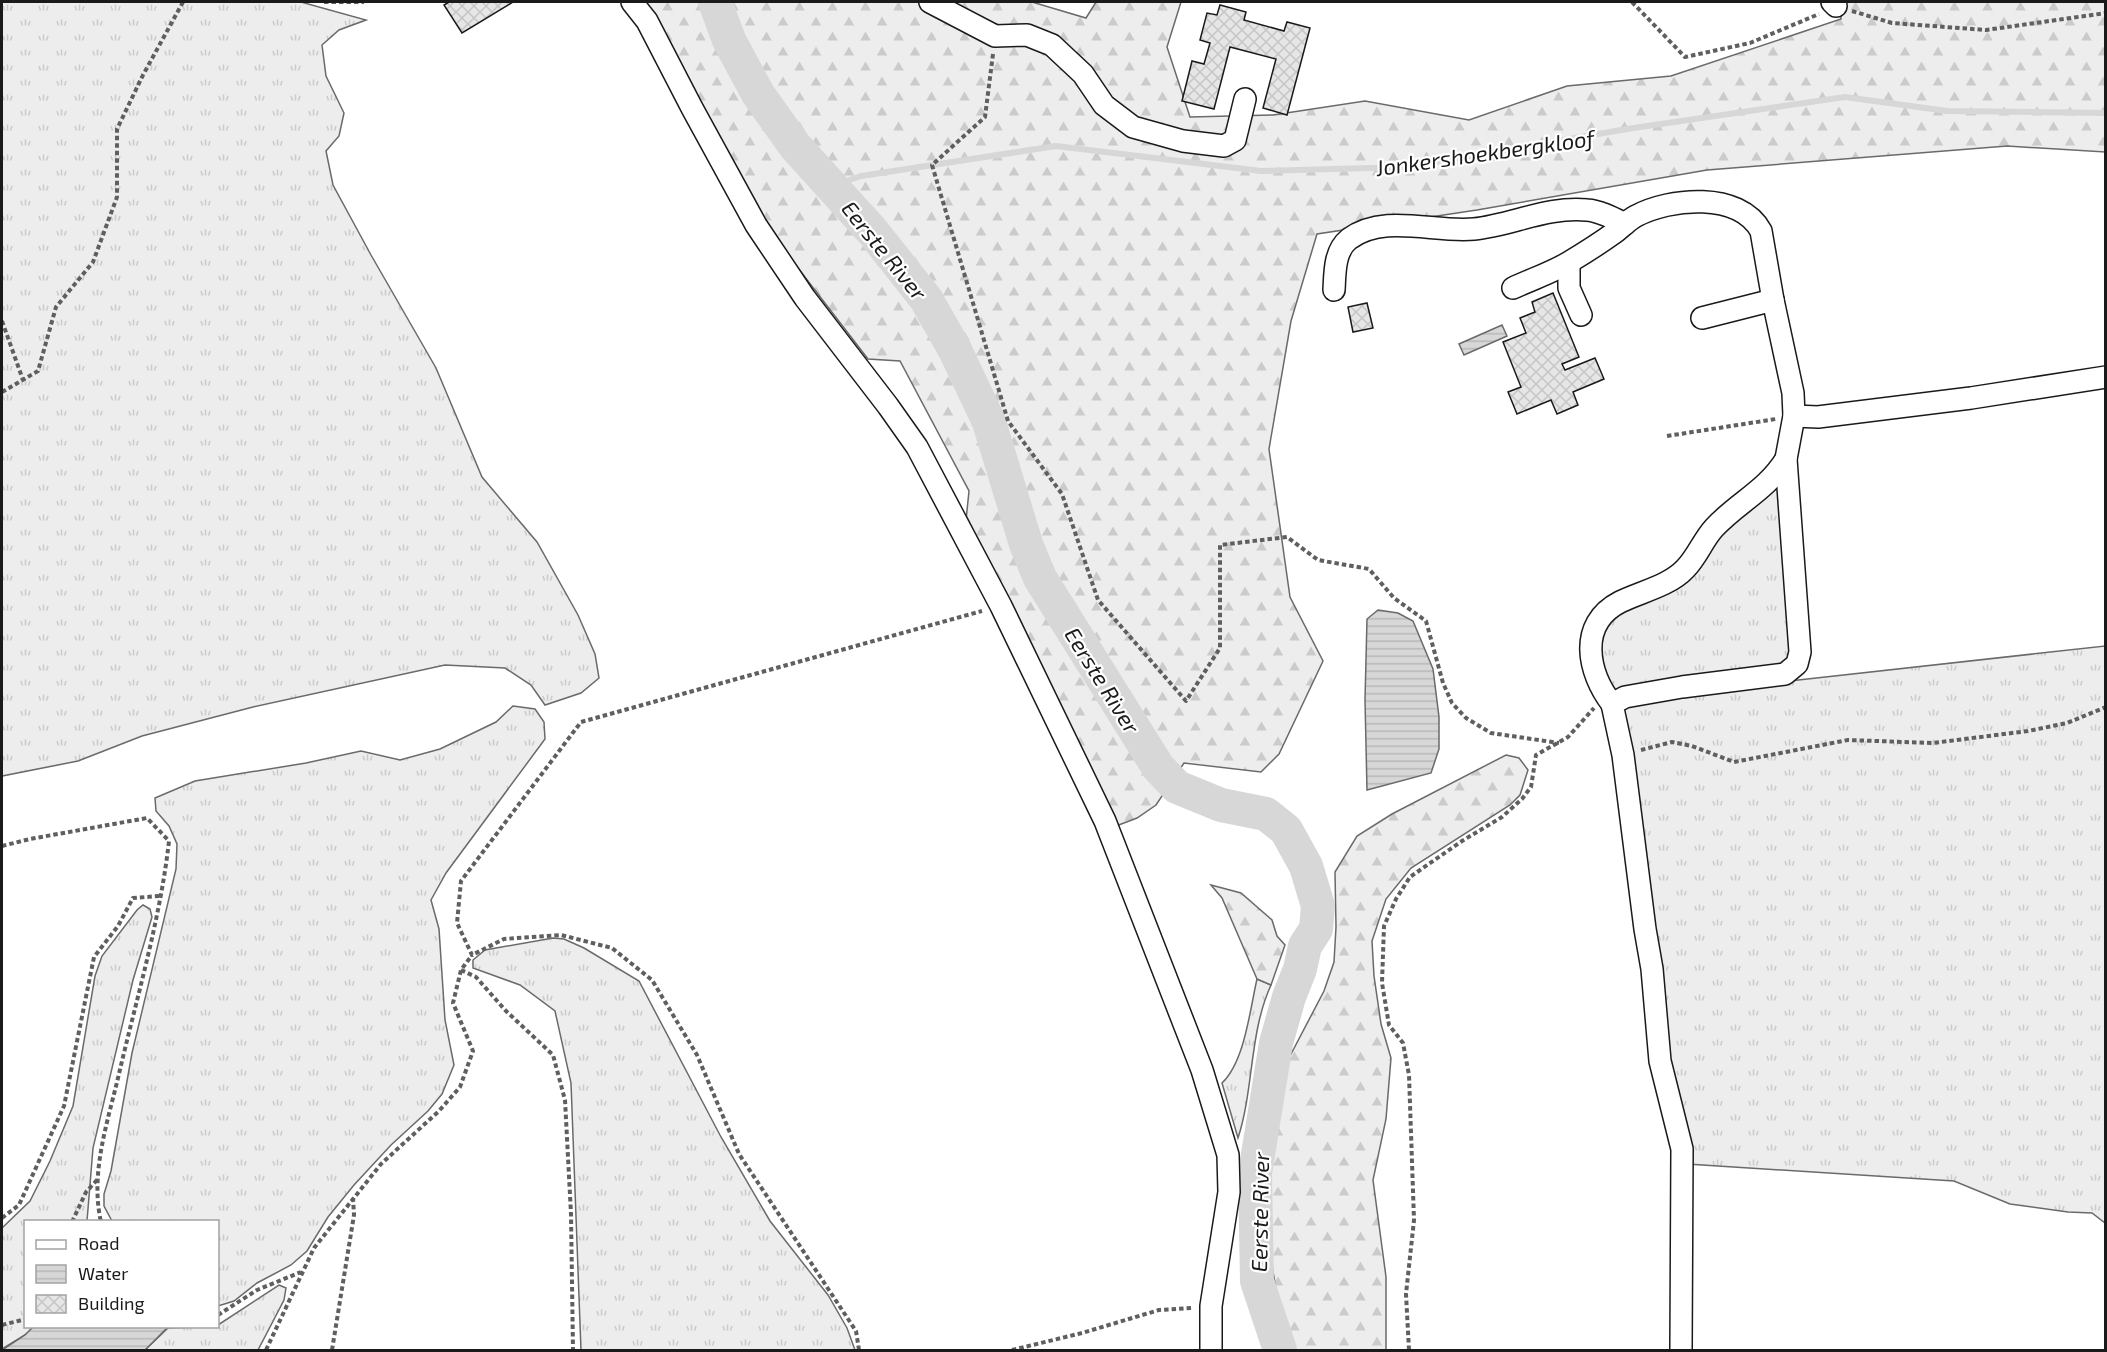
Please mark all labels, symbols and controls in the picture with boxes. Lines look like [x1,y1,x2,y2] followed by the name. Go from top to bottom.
[1373,124,1598,180] water label: Jonkershoekbergkloof
[837,195,934,306] water label: Eerste River
[1060,622,1147,739] water label: Eerste River
[1245,1150,1273,1272] water label: Eerste River
[24,1220,219,1328] legend
[78,1232,119,1254] text: Road
[78,1262,128,1284] text: Water
[78,1292,145,1314] text: Building

